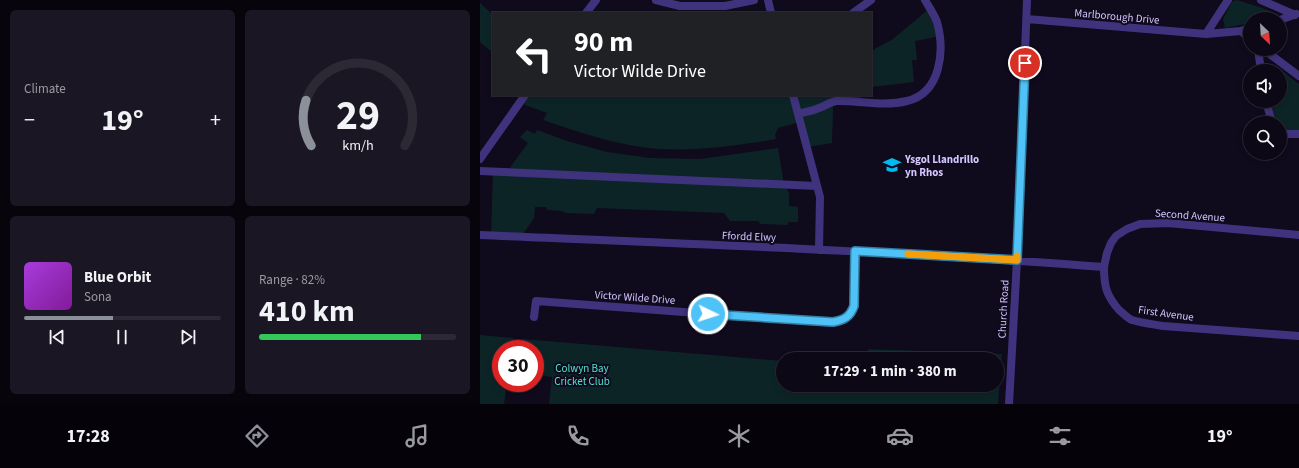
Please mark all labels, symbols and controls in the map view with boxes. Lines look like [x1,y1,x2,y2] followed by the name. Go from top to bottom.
[1074,5,1161,28] street label: Marlborough Drive
[1243,12,1287,56] north arrow
[1243,12,1287,160] map controls
[574,22,633,62] text: 90 m
[508,28,560,80] icon: left
[1008,46,1042,80] pin
[1014,52,1036,74] icon: arrive
[574,59,706,84] text: Victor Wilde Drive
[1243,64,1287,108] button: sound
[24,80,66,98] text: Climate
[336,86,379,146] text: 29
[101,99,144,142] text: 19°
[24,104,35,136] text: −
[210,104,221,136] text: +
[1243,116,1287,160] button: search
[342,135,373,156] text: km/h
[904,152,979,180] place label: Ysgol Llandrillo yn Rhos
[882,155,902,175] school or university icon: Ysgol Llandrillo yn Rhos
[1154,206,1226,225] street label: Second Avenue
[722,228,776,245] street label: Ffordd Elwy
[84,267,151,288] text: Blue Orbit
[259,271,325,289] text: Range · 82%
[994,279,1013,339] street label: Church Road
[594,287,676,308] street label: Victor Wilde Drive
[84,288,112,306] text: Sona
[259,290,355,333] text: 410 km
[687,293,729,335] position arrow
[1137,302,1195,325] street label: First Avenue
[46,326,68,348] icon: previous
[111,326,133,348] icon: pause
[177,326,199,348] icon: next
[492,340,544,392] speed limit sign: 30
[554,361,610,389] park label: Colwyn Bay Cricket Club
[823,361,957,382] text: 17:29 · 1 min · 380 m
[243,422,271,450] icon: directions
[403,422,431,450] icon: music
[564,422,592,450] icon: phone
[725,422,753,450] icon: climate
[886,422,914,450] icon: car
[1046,422,1074,450] icon: filters
[66,424,110,449] text: 17:28
[1207,424,1233,449] text: 19°

